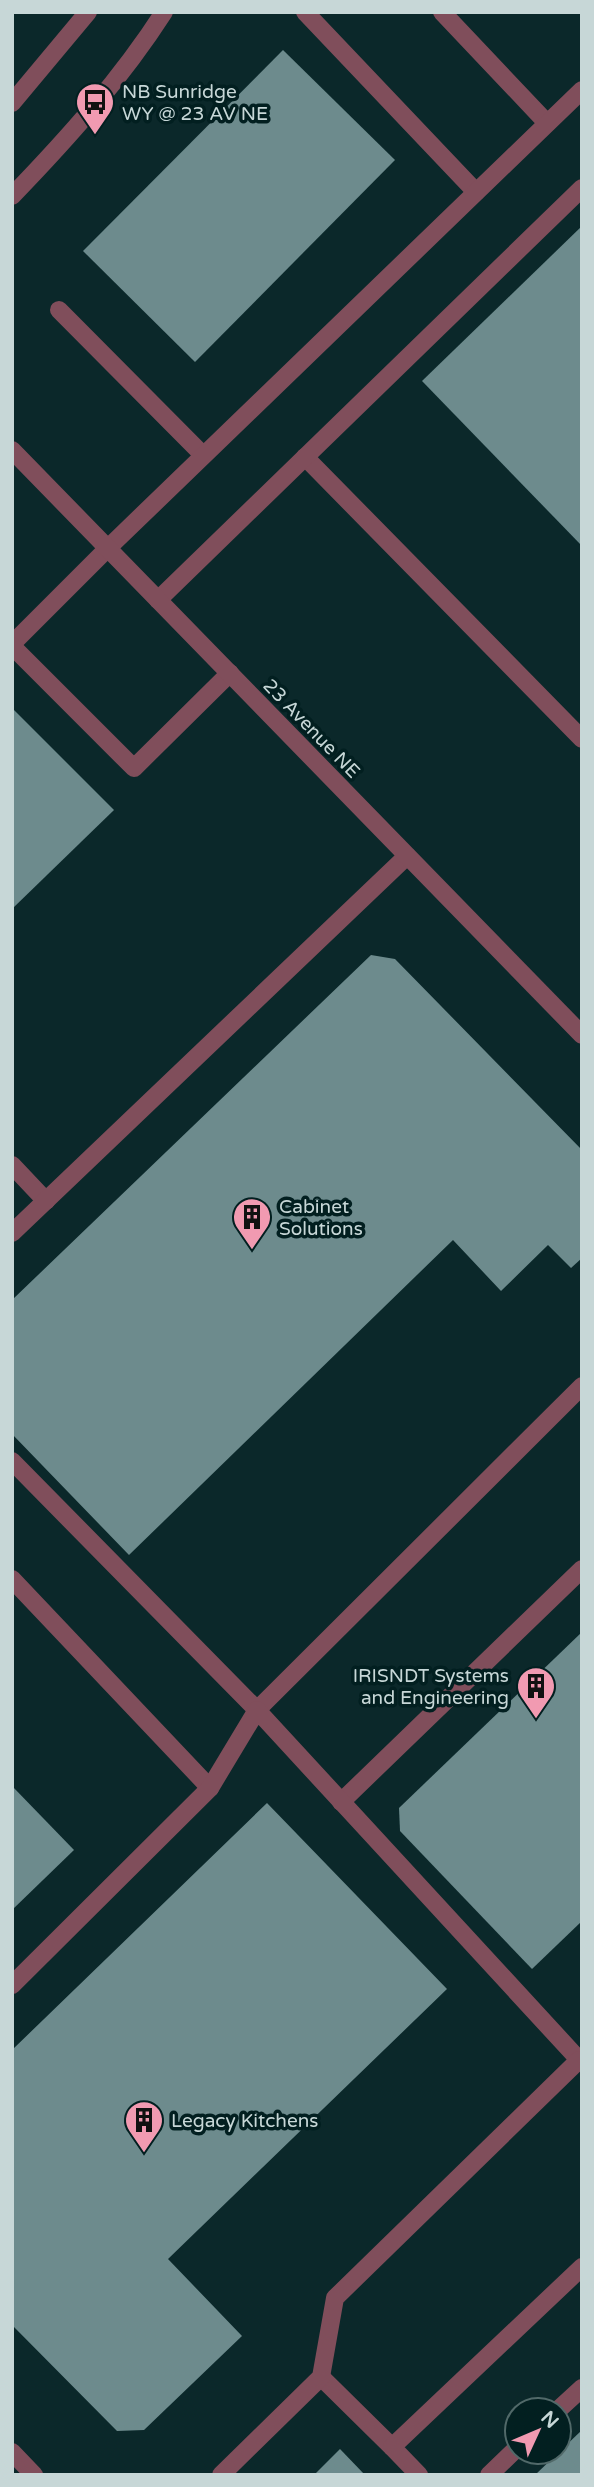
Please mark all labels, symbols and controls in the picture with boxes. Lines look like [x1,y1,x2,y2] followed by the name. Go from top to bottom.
[74,81,116,136] bus stop icon: NB Sunridge WY @ 23 AV NE
[122,81,268,125] place label: NB Sunridge WY @ 23 AV NE
[259,675,364,783] street label: 23 Avenue NE
[231,1196,273,1251] building icon: Cabinet Solutions
[279,1196,363,1240] place label: Cabinet Solutions
[353,1665,509,1709] place label: IRISNDT Systems and Engineering
[515,1665,557,1720] building icon: IRISNDT Systems and Engineering
[123,2099,165,2154] building icon: Legacy Kitchens
[171,2110,318,2132] place label: Legacy Kitchens
[503,2396,573,2466] north arrow
[536,2407,563,2433] text: N

